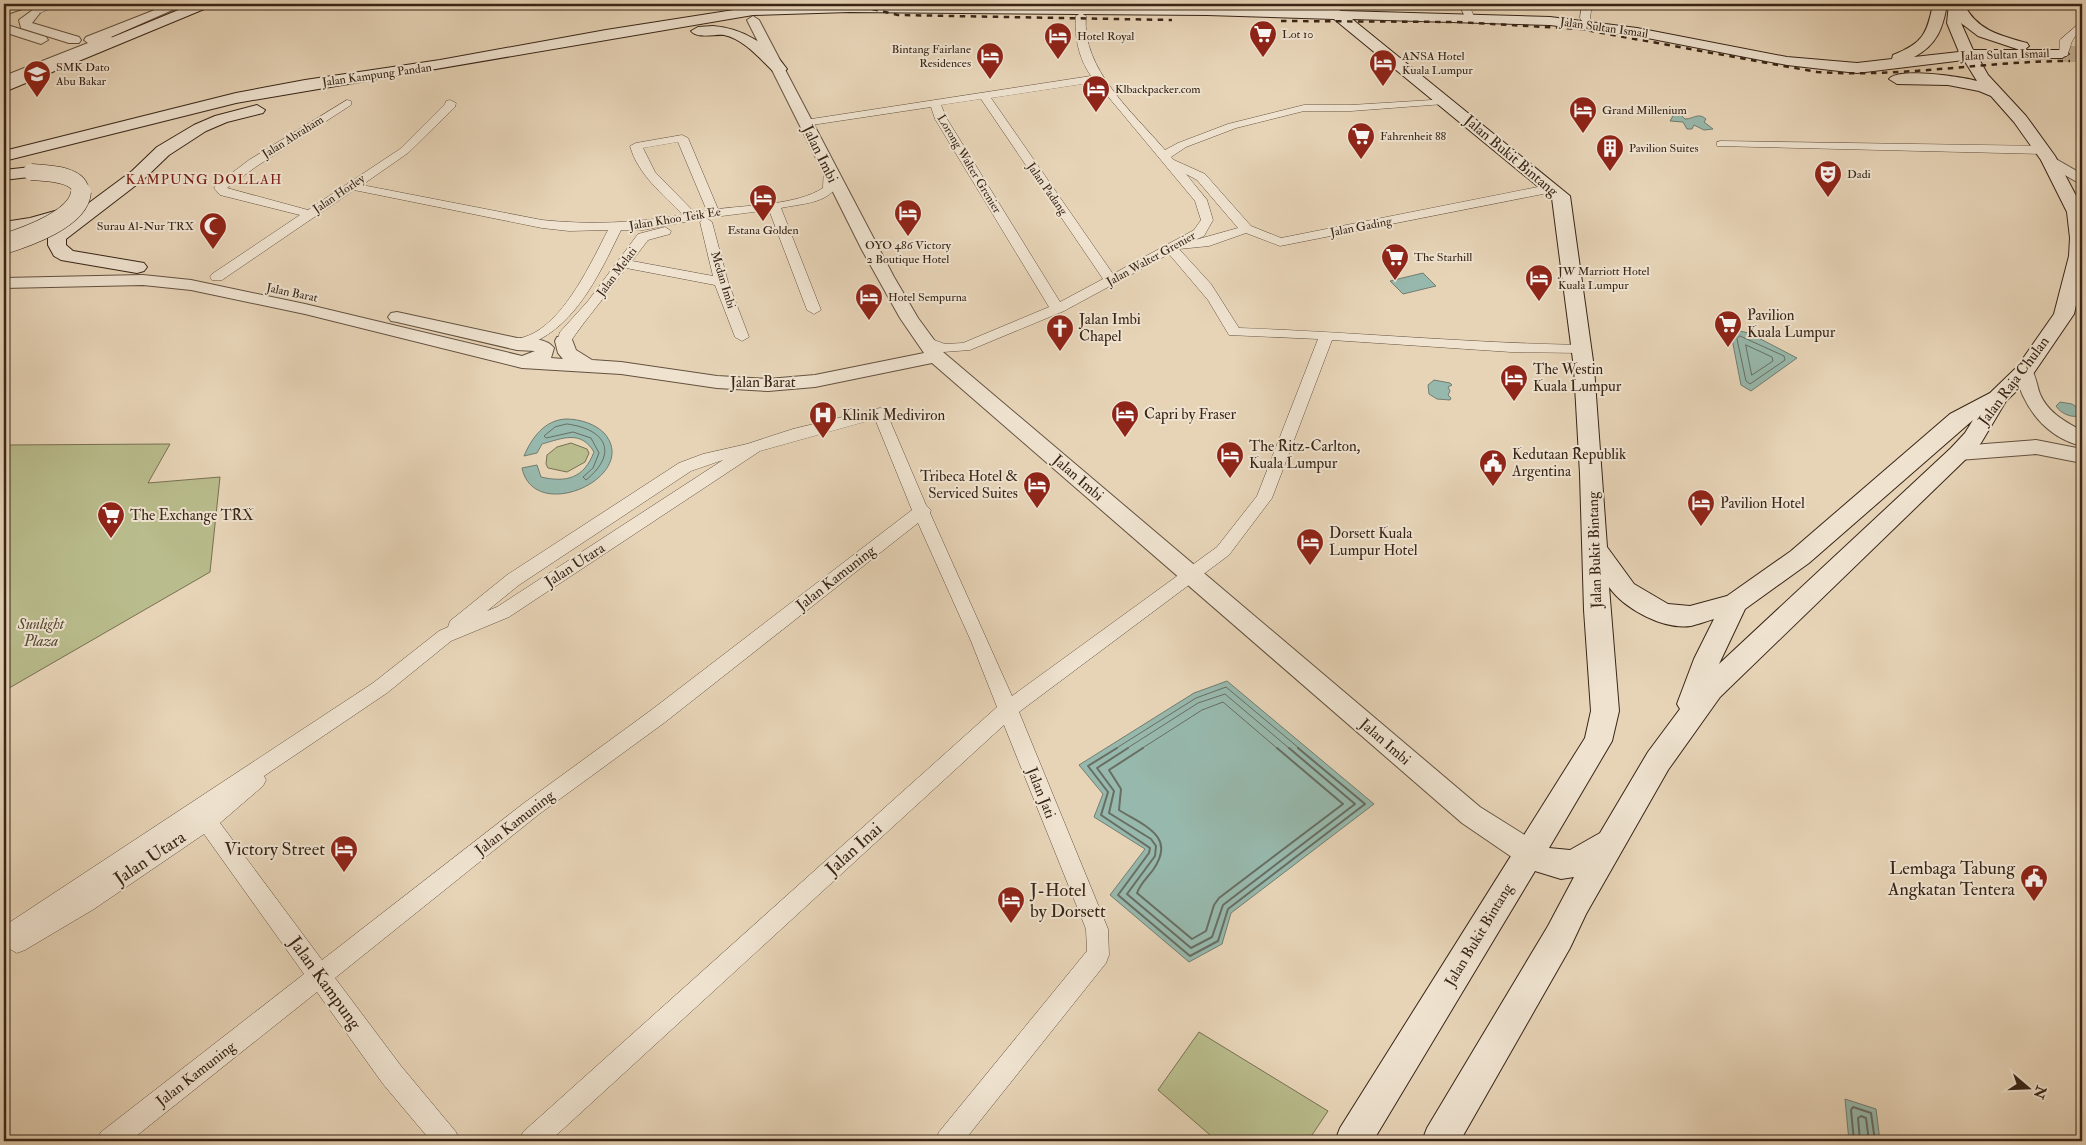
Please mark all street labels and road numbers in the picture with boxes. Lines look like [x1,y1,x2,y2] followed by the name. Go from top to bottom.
[1558,14,1649,42] street label: Jalan Sultan Ismail
[1959,46,2050,64] street label: Jalan Sultan Ismail
[320,60,433,90] street label: Jalan Kampung Pandan
[1459,110,1562,202] street label: Jalan Bukit Bintang
[259,112,327,162] street label: Jalan Abraham
[934,112,1005,217] street label: Lorong Walter Grenier
[797,121,842,186] street label: Jalan Imbi
[1023,159,1071,219] street label: Jalan Padang
[309,171,368,217] street label: Jalan Horley
[627,204,722,234] street label: Jalan Khoo Teik Ee
[1328,213,1394,241] street label: Jalan Gading
[1103,228,1199,290] street label: Jalan Walter Grenier
[593,244,640,300] street label: Jalan Melati
[707,250,739,310] street label: Medan Imbi
[264,280,319,306] street label: Jalan Barat
[1974,332,2055,431] street label: Jalan Raja Chulan
[729,373,796,393] street label: Jalan Barat
[1047,450,1108,506] street label: Jalan Imbi
[1583,491,1608,610] street label: Jalan Bukit Bintang
[541,538,610,593] street label: Jalan Utara
[792,541,881,616] street label: Jalan Kamuning
[1354,714,1415,770] street label: Jalan Imbi
[1021,764,1060,822] street label: Jalan Jati
[471,786,560,861] street label: Jalan Kamuning
[820,818,887,881] street label: Jalan Inai
[109,825,191,891] street label: Jalan Utara
[1440,879,1518,991] street label: Jalan Bukit Bintang
[283,931,367,1035] street label: Jalan Kampung
[152,1037,241,1112] street label: Jalan Kamuning

